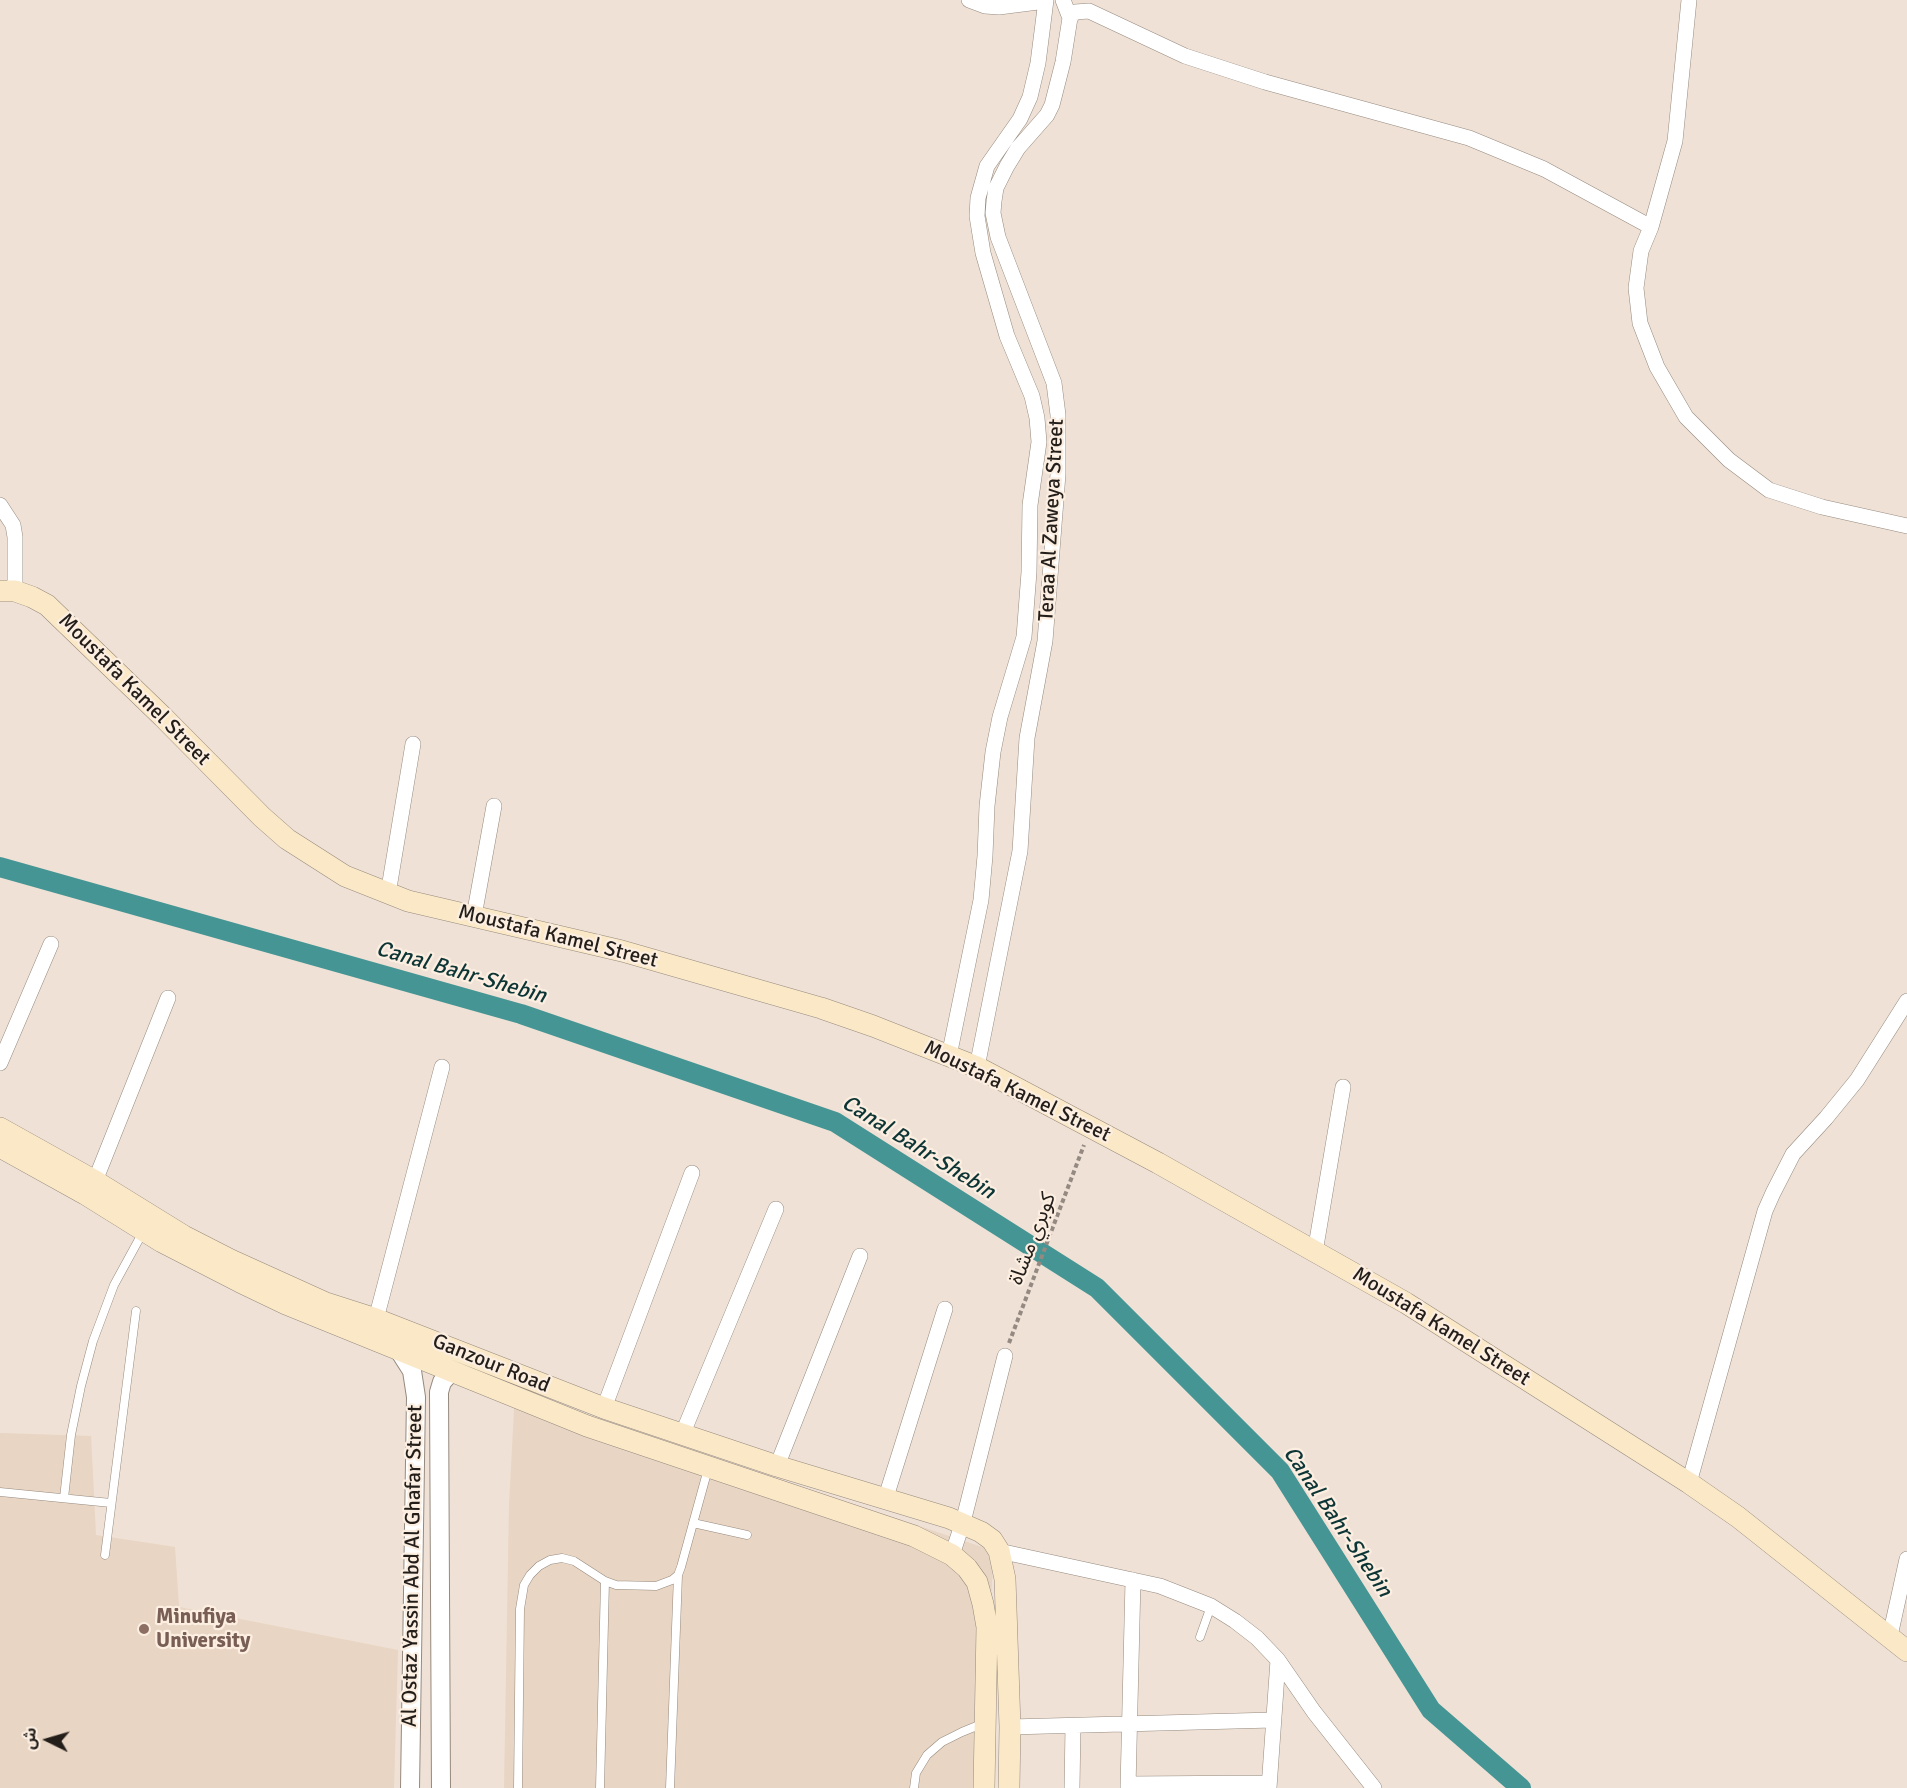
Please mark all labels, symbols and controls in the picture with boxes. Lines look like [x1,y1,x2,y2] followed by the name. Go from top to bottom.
[1034,418,1070,622] street label: Teraa Al Zaweya Street
[53,609,215,771] street label: Moustafa Kamel Street
[456,900,660,974] street label: Moustafa Kamel Street
[373,936,549,1010] water label: Canal Bahr-Shebin
[919,1036,1115,1148] street label: Moustafa Kamel Street
[836,1090,1000,1206] water label: Canal Bahr-Shebin
[1004,1189,1062,1289] street label: كوبري مشاة
[1347,1262,1535,1392] street label: Moustafa Kamel Street
[429,1329,553,1399] street label: Ganzour Road
[398,1405,428,1727] street label: Al Ostaz Yassin Abd Al Ghafar Street
[1277,1442,1397,1602] water label: Canal Bahr-Shebin
[156,1604,250,1654] place label: Minufiya University
[137,1622,151,1636] marker: Minufiya University
[18,1710,78,1770] north arrow
[19,1727,41,1750] text: ش

